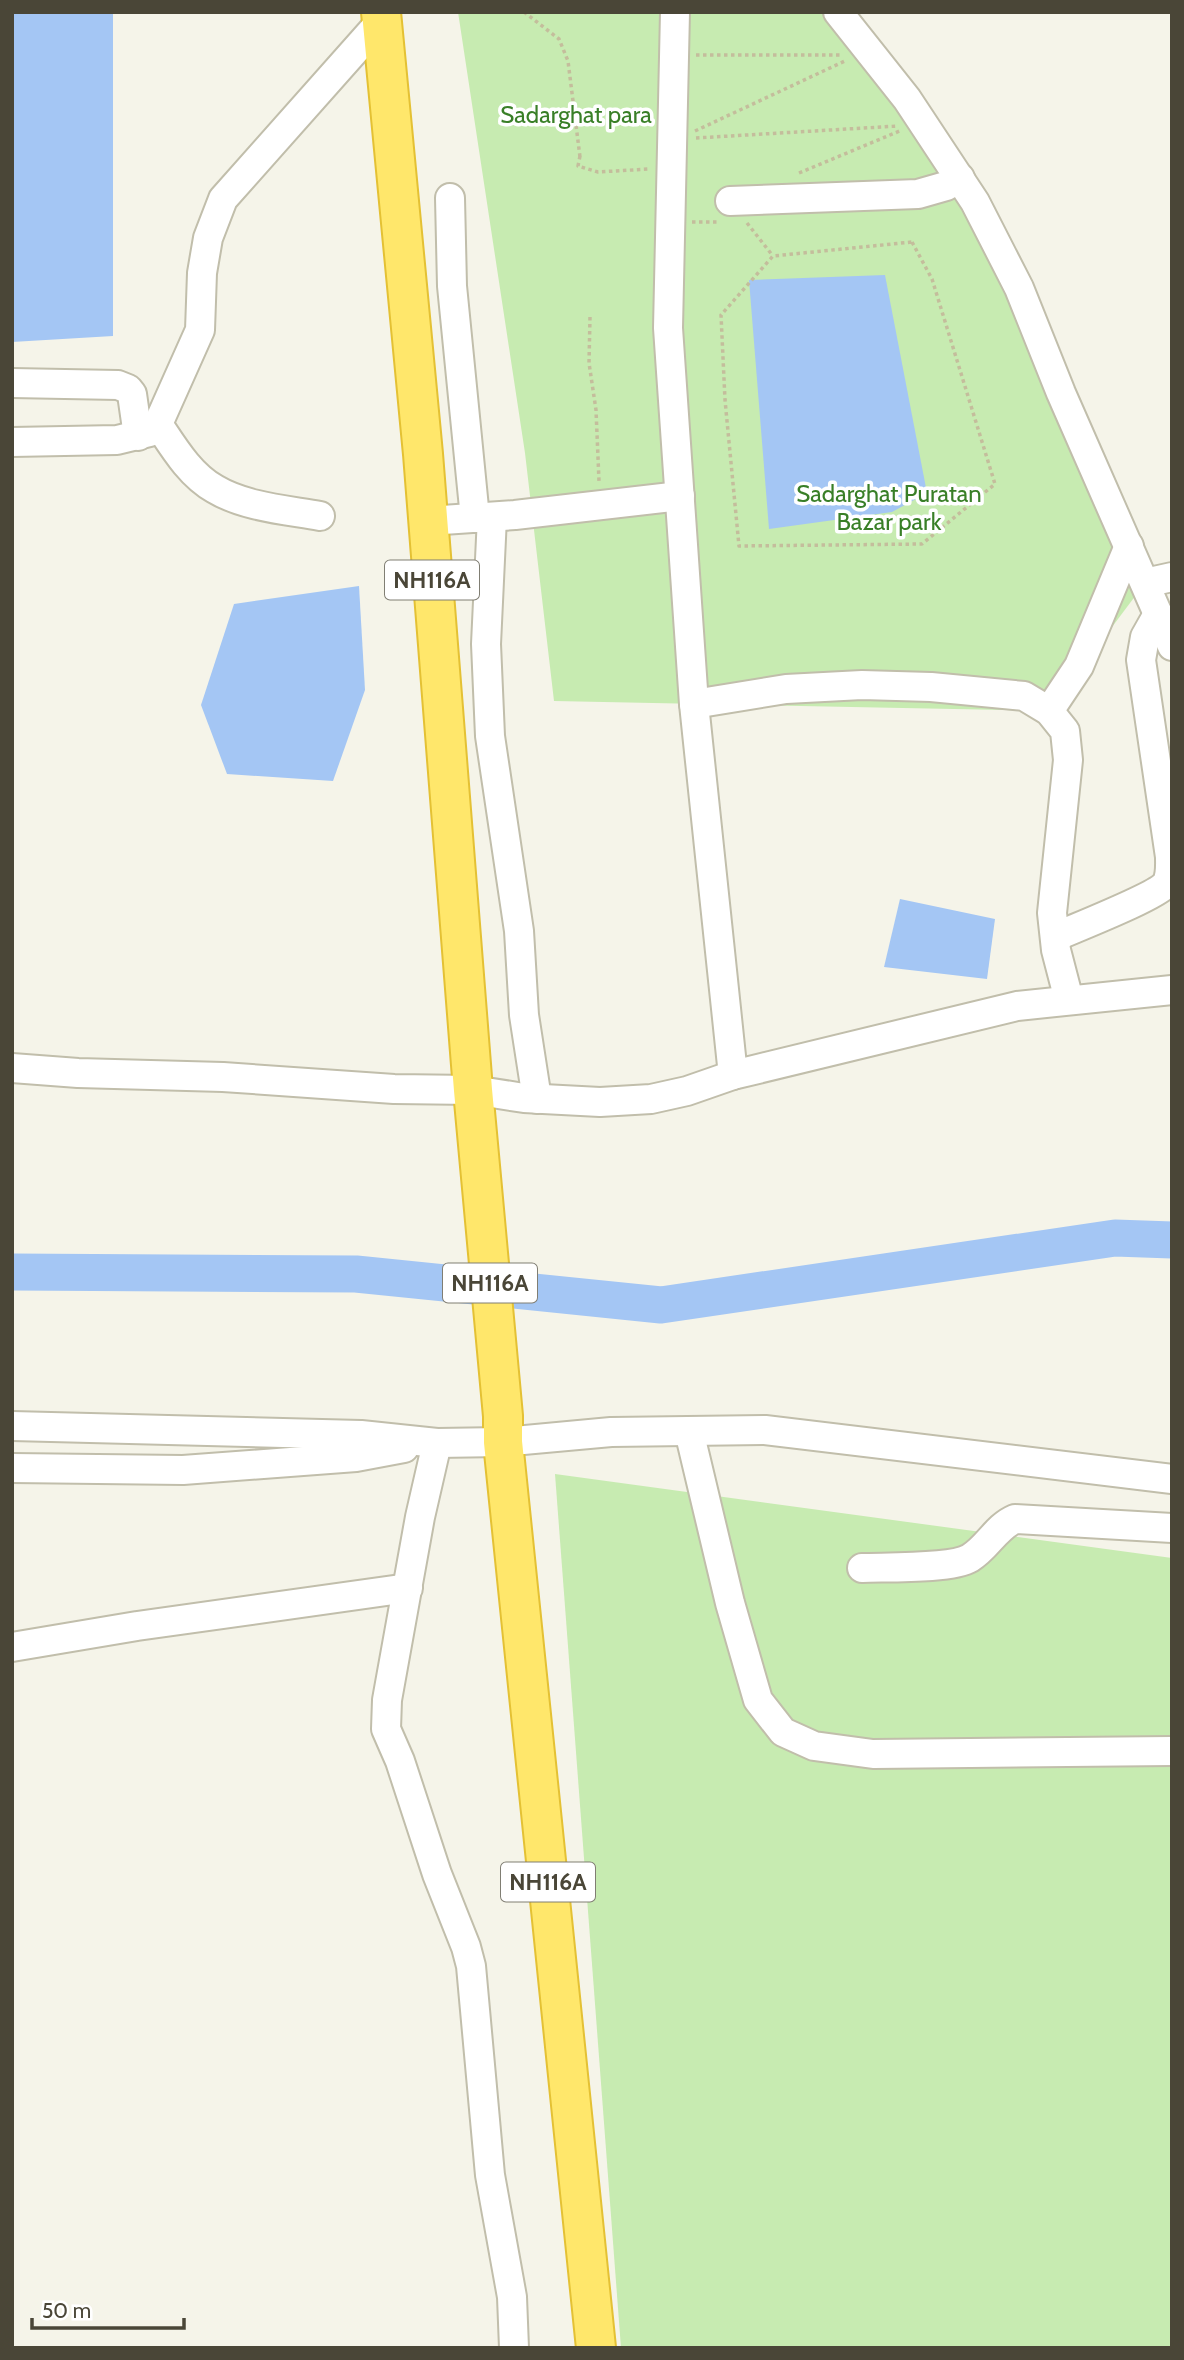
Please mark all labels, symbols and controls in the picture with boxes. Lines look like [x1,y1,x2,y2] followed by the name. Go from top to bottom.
[500,100,652,129] park label: Sadarghat para
[796,479,982,536] park label: Sadarghat Puratan Bazar park
[385,560,479,600] road number: NH116A
[443,1264,537,1302] road number: NH116A
[501,1862,595,1901] road number: NH116A
[32,2286,184,2330] scale bar
[42,2298,91,2323] text: 50 m

